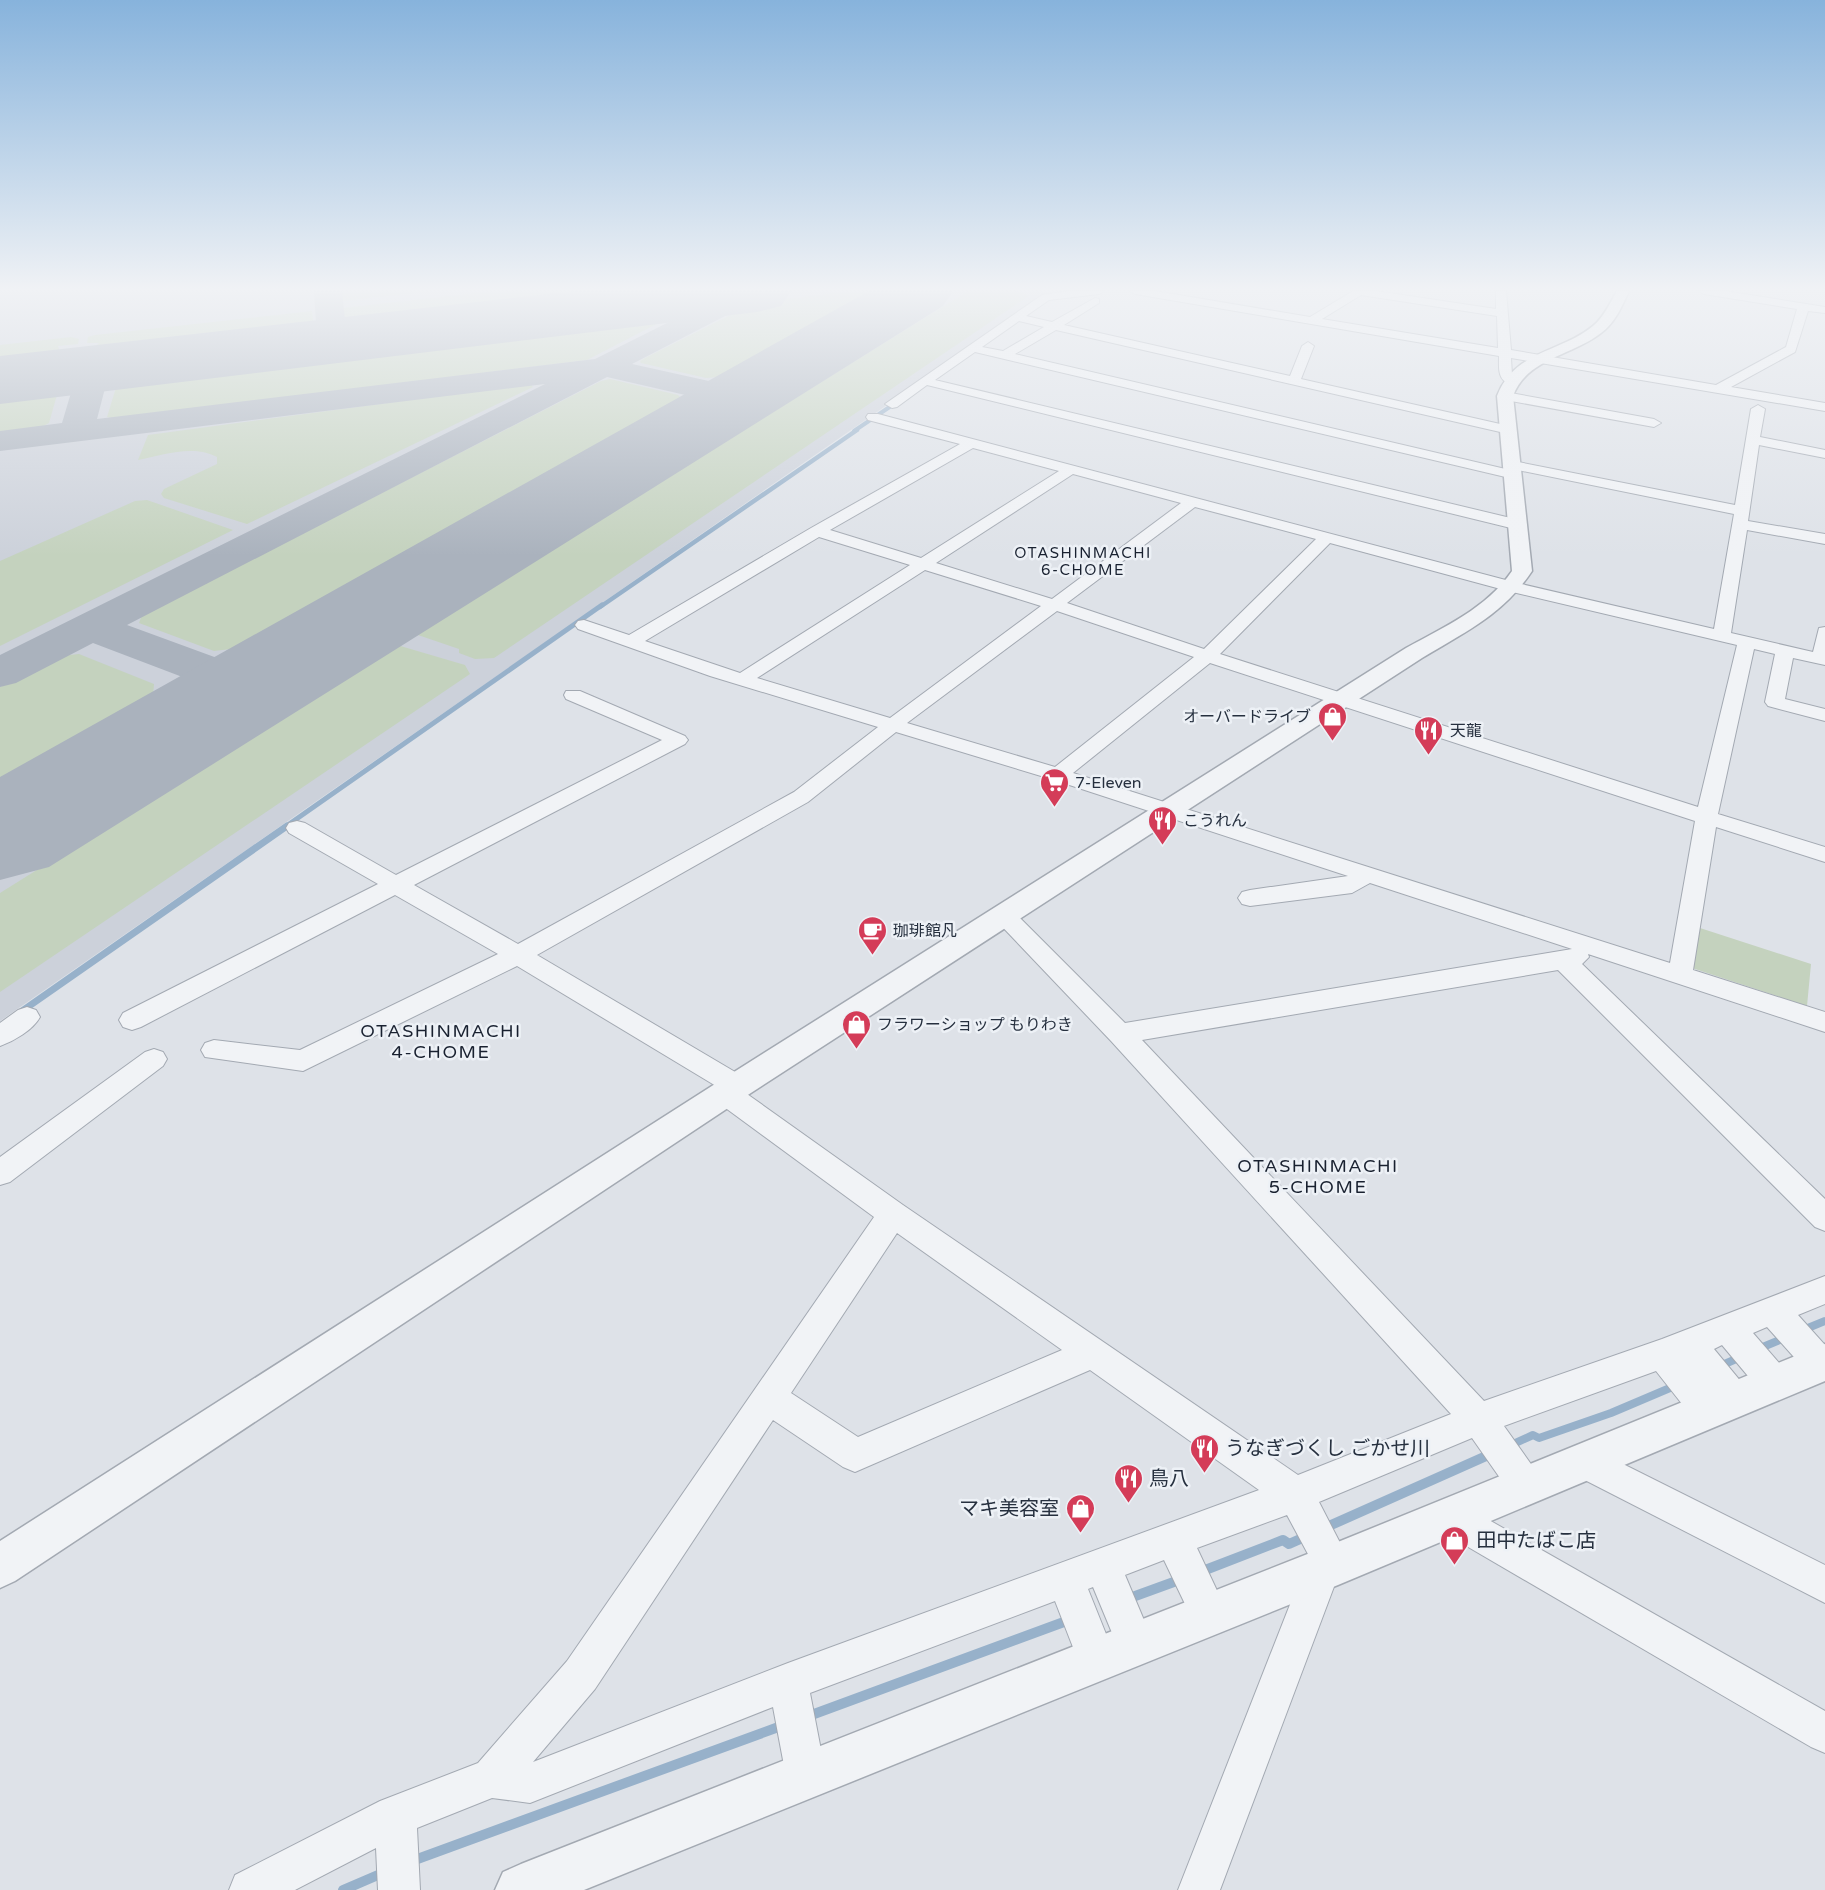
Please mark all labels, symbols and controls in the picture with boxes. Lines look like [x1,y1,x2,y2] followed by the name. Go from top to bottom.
[1014,544,1152,579] district label: OTASHINMACHI 6-CHOME
[1316,700,1348,742] shop icon: オーバードライブ
[1183,707,1311,727] place label: オーバードライブ
[1413,714,1445,756] restaurant icon: 天龍
[1450,721,1482,741] place label: 天龍
[1038,766,1070,808] supermarket icon: 7-Eleven
[1075,773,1142,793] place label: 7-Eleven
[1146,804,1178,846] restaurant icon: こうれん
[1183,811,1247,831] place label: こうれん
[856,914,888,956] cafe icon: 珈琲館凡
[893,921,957,941] place label: 珈琲館凡
[840,1008,872,1050] shop icon: フラワーショップ もりわき
[877,1015,1073,1035] place label: フラワーショップ もりわき
[360,1020,522,1063] district label: OTASHINMACHI 4-CHOME
[1237,1155,1399,1198] district label: OTASHINMACHI 5-CHOME
[1188,1432,1220,1474] restaurant icon: うなぎづくし ごかせ川
[1225,1437,1430,1461] place label: うなぎづくし ごかせ川
[1112,1462,1144,1504] restaurant icon: 鳥八
[1149,1467,1189,1491] place label: 鳥八
[1064,1492,1096,1534] shop icon: マキ美容室
[959,1497,1059,1521] place label: マキ美容室
[1439,1524,1471,1566] shop icon: 田中たばこ店
[1476,1529,1596,1553] place label: 田中たばこ店

